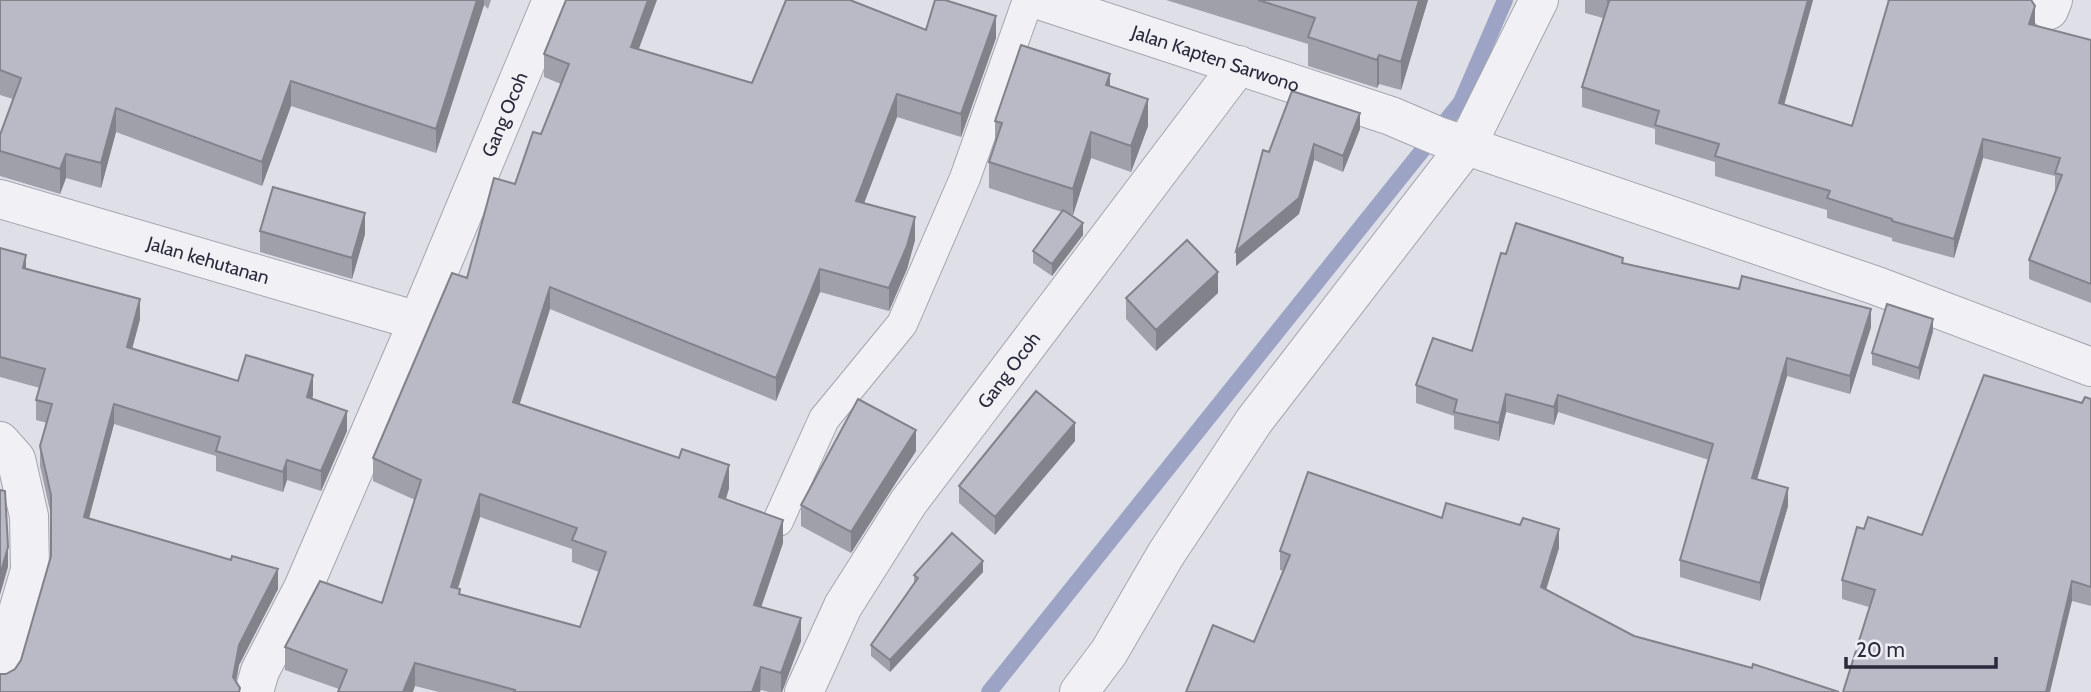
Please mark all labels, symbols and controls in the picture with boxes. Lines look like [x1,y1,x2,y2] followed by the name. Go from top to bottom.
[1128,20,1302,97] street label: Jalan Kapten Sarwono
[477,69,533,161] street label: Gang Ocoh
[143,231,272,289] street label: Jalan kehutanan
[973,327,1045,413] street label: Gang Ocoh
[1846,626,1996,670] scale bar
[1856,637,1905,662] text: 20 m

